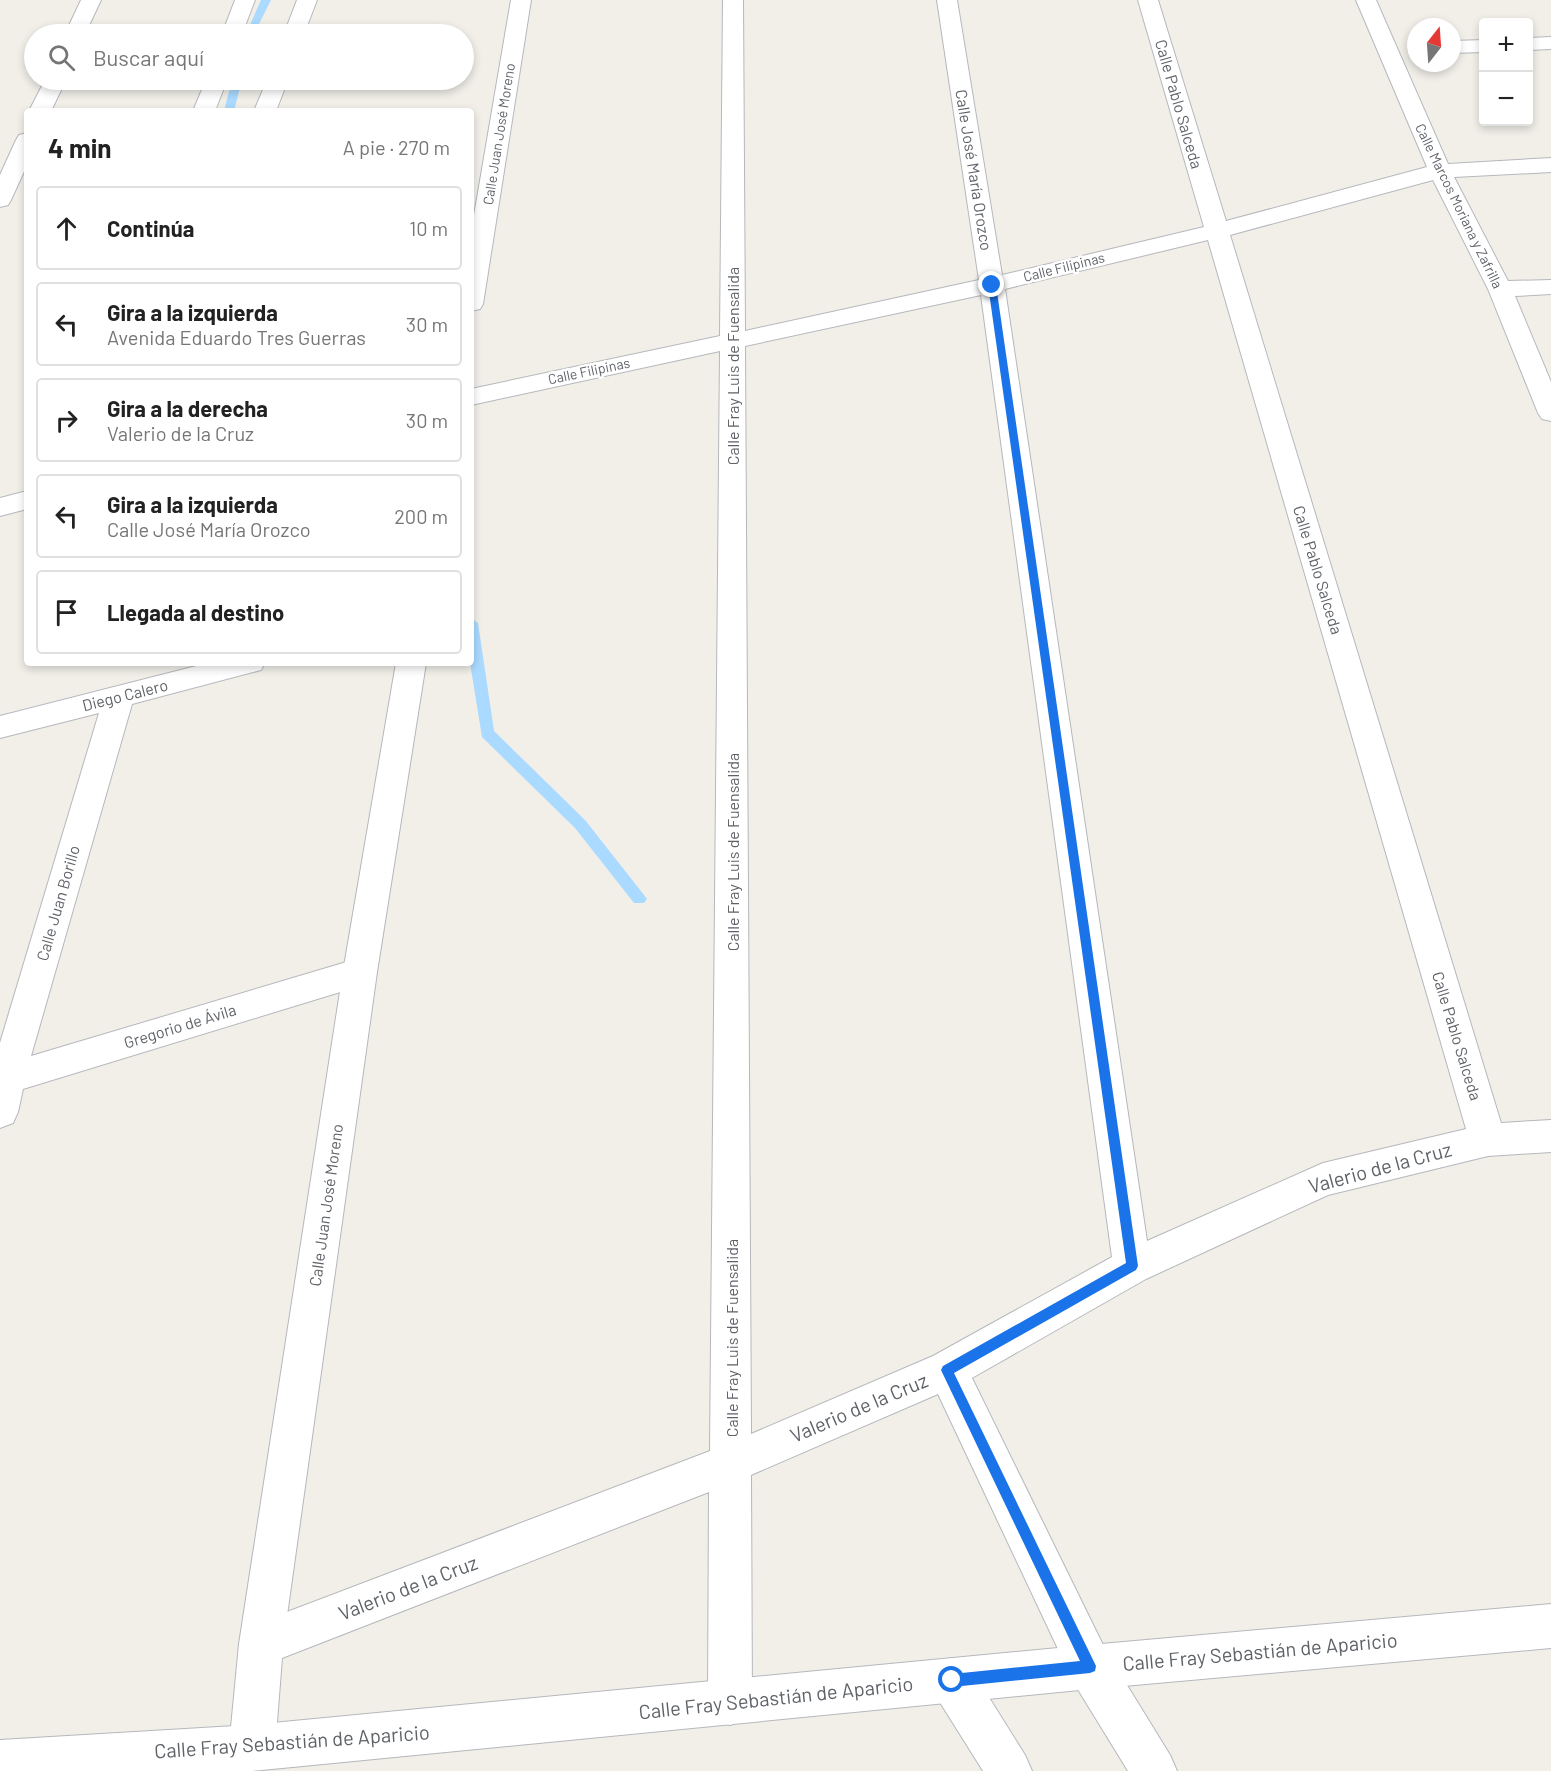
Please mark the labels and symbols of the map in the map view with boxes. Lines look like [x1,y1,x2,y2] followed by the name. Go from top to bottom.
[1407,18,1461,72] north arrow
[1152,37,1207,171] street label: Calle Pablo Salceda
[479,62,518,206] street label: Calle Juan José Moreno
[952,88,997,252] street label: Calle José María Orozco
[1412,121,1507,291] street label: Calle Marcos Moriana y Zafrilla
[1021,248,1107,285] street label: Calle Filipinas
[723,267,742,465] street label: Calle Fray Luis de Fuensalida
[978,271,1004,297] route end
[546,353,632,387] street label: Calle Filipinas
[1290,503,1347,637] street label: Calle Pablo Salceda
[80,675,170,714] street label: Diego Calero
[723,753,742,951] street label: Calle Fray Luis de Fuensalida
[32,843,83,963] street label: Calle Juan Borillo
[1429,969,1486,1103] street label: Calle Pablo Salceda
[121,999,238,1052] street label: Gregorio de Ávila
[305,1123,346,1287] street label: Calle Juan José Moreno
[1306,1136,1454,1198] street label: Valerio de la Cruz
[722,1239,741,1437] street label: Calle Fray Luis de Fuensalida
[786,1367,931,1447] street label: Valerio de la Cruz
[335,1549,481,1625] street label: Valerio de la Cruz
[1121,1627,1398,1675] street label: Calle Fray Sebastián de Aparicio
[938,1666,964,1692] route start
[637,1671,914,1723] street label: Calle Fray Sebastián de Aparicio
[153,1719,430,1763] street label: Calle Fray Sebastián de Aparicio

